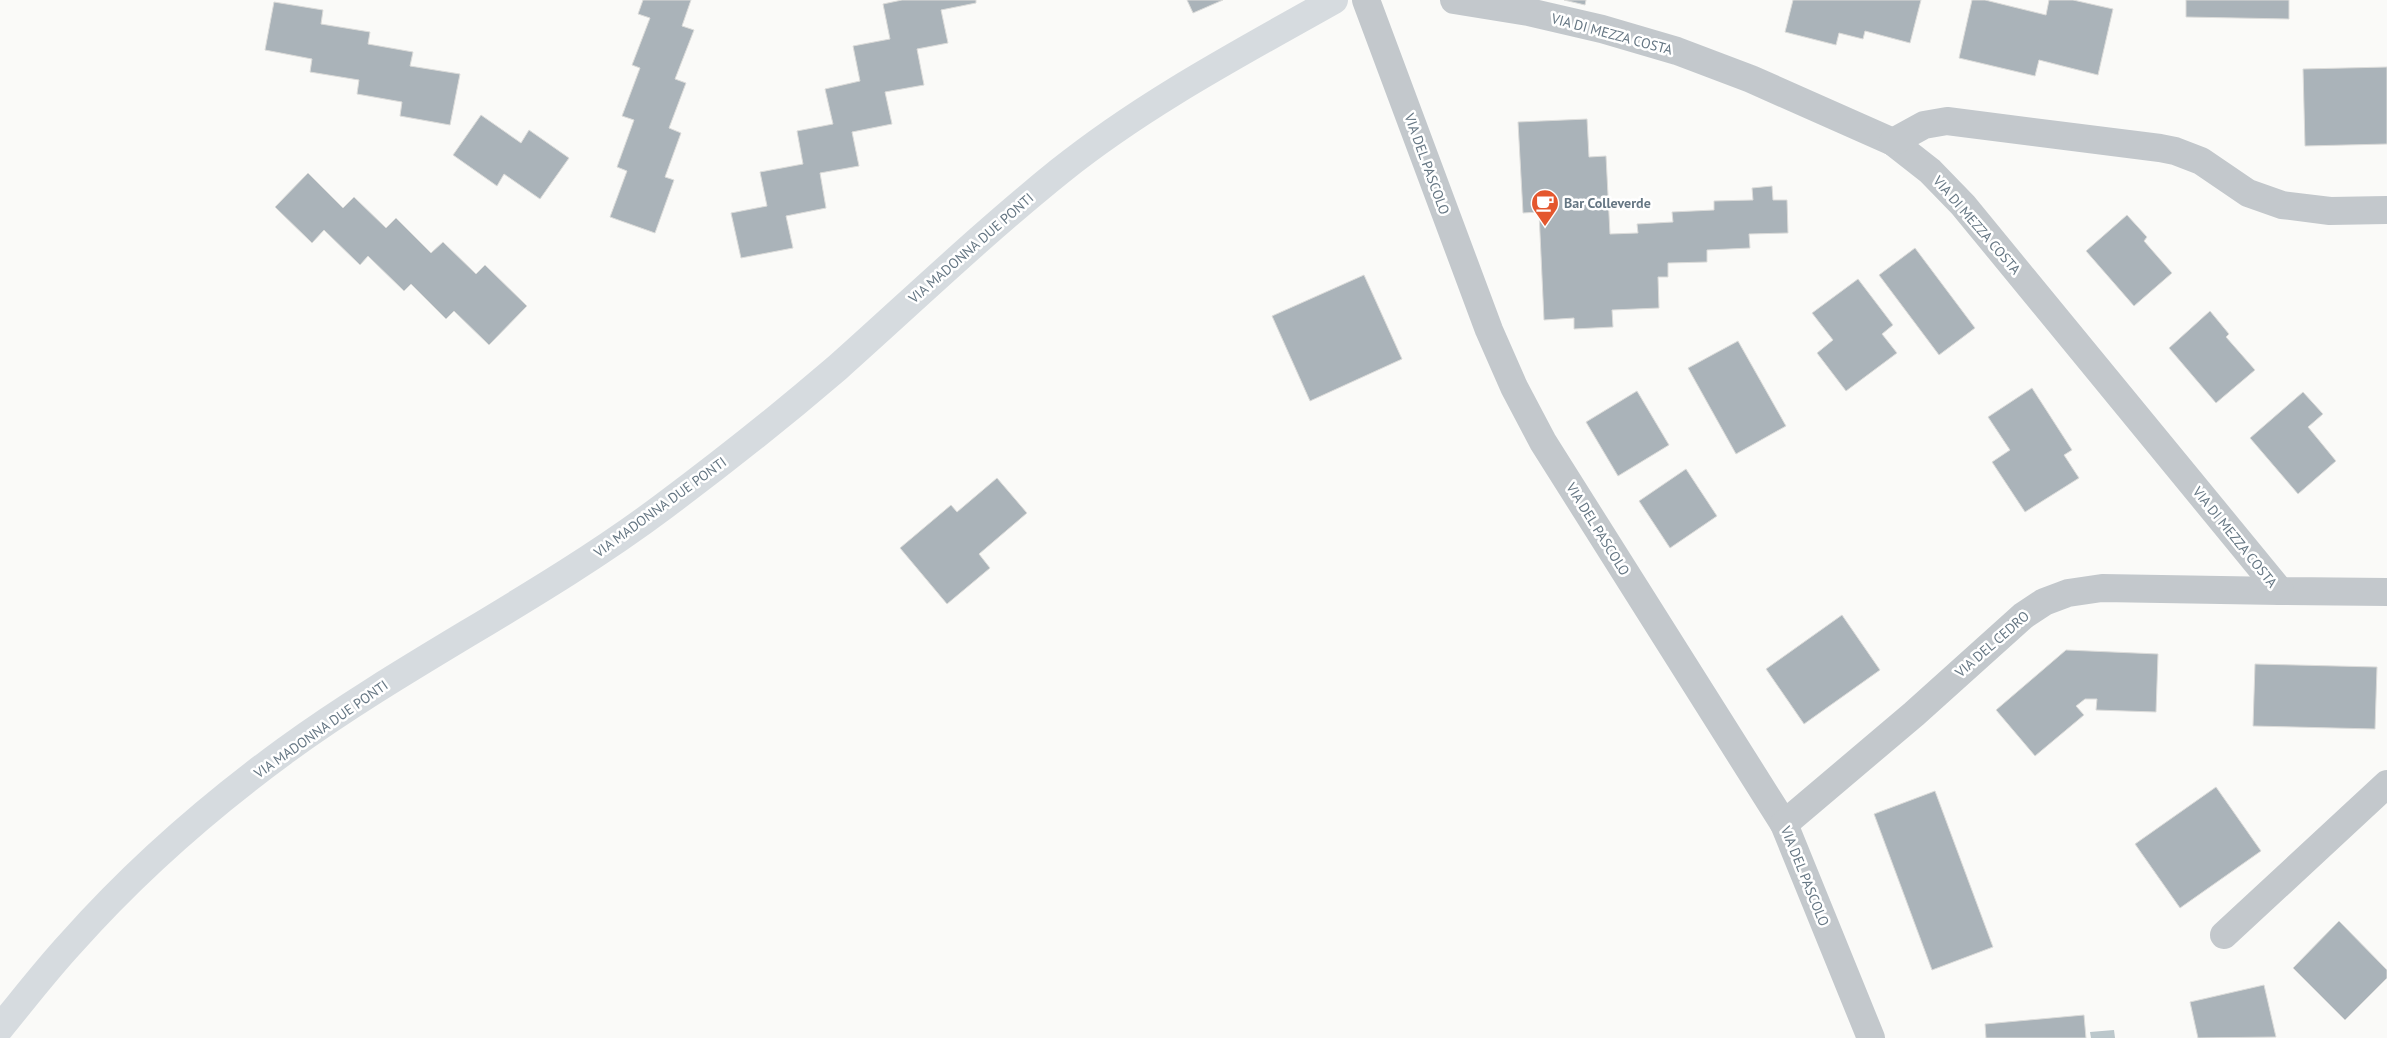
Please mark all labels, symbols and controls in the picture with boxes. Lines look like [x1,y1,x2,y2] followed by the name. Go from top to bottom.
[1549,9,1675,59] street label: VIA DI MEZZA COSTA
[1400,110,1454,217] street label: VIA DEL PASCOLO
[1929,171,2025,279] street label: VIA DI MEZZA COSTA
[1530,188,1560,227] cafe icon: Bar Colleverde
[904,189,1037,308] street label: VIA MADONNA DUE PONTI
[1564,194,1651,212] place label: Bar Colleverde
[589,453,730,562] street label: VIA MADONNA DUE PONTI
[1562,478,1634,579] street label: VIA DEL PASCOLO
[2188,482,2282,592] street label: VIA DI MEZZA COSTA
[1950,607,2033,682] street label: VIA DEL CEDRO
[250,676,392,783] street label: VIA MADONNA DUE PONTI
[1776,823,1833,929] street label: VIA DEL PASCOLO

